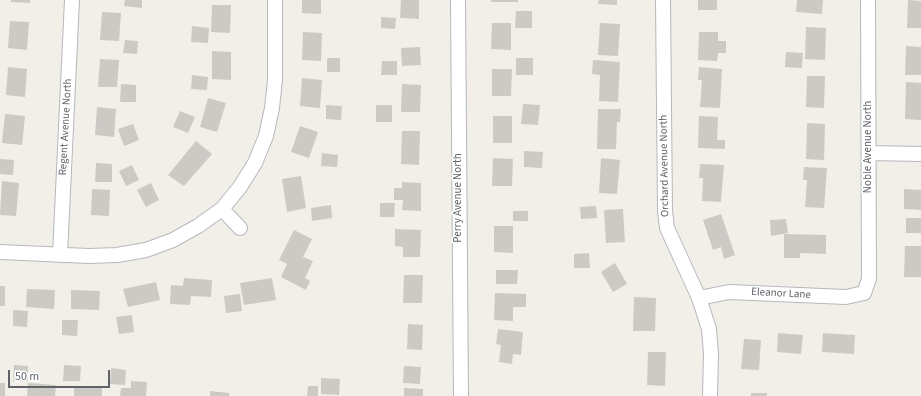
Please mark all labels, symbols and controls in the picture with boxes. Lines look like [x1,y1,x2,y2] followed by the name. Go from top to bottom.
[57,78,75,176] street label: Regent Avenue North
[862,101,876,193] street label: Noble Avenue North
[658,115,672,217] street label: Orchard Avenue North
[452,153,466,243] street label: Perry Avenue North
[751,286,811,302] street label: Eleanor Lane
[10,362,112,388] scale bar
[15,368,39,385] text: 50 m

